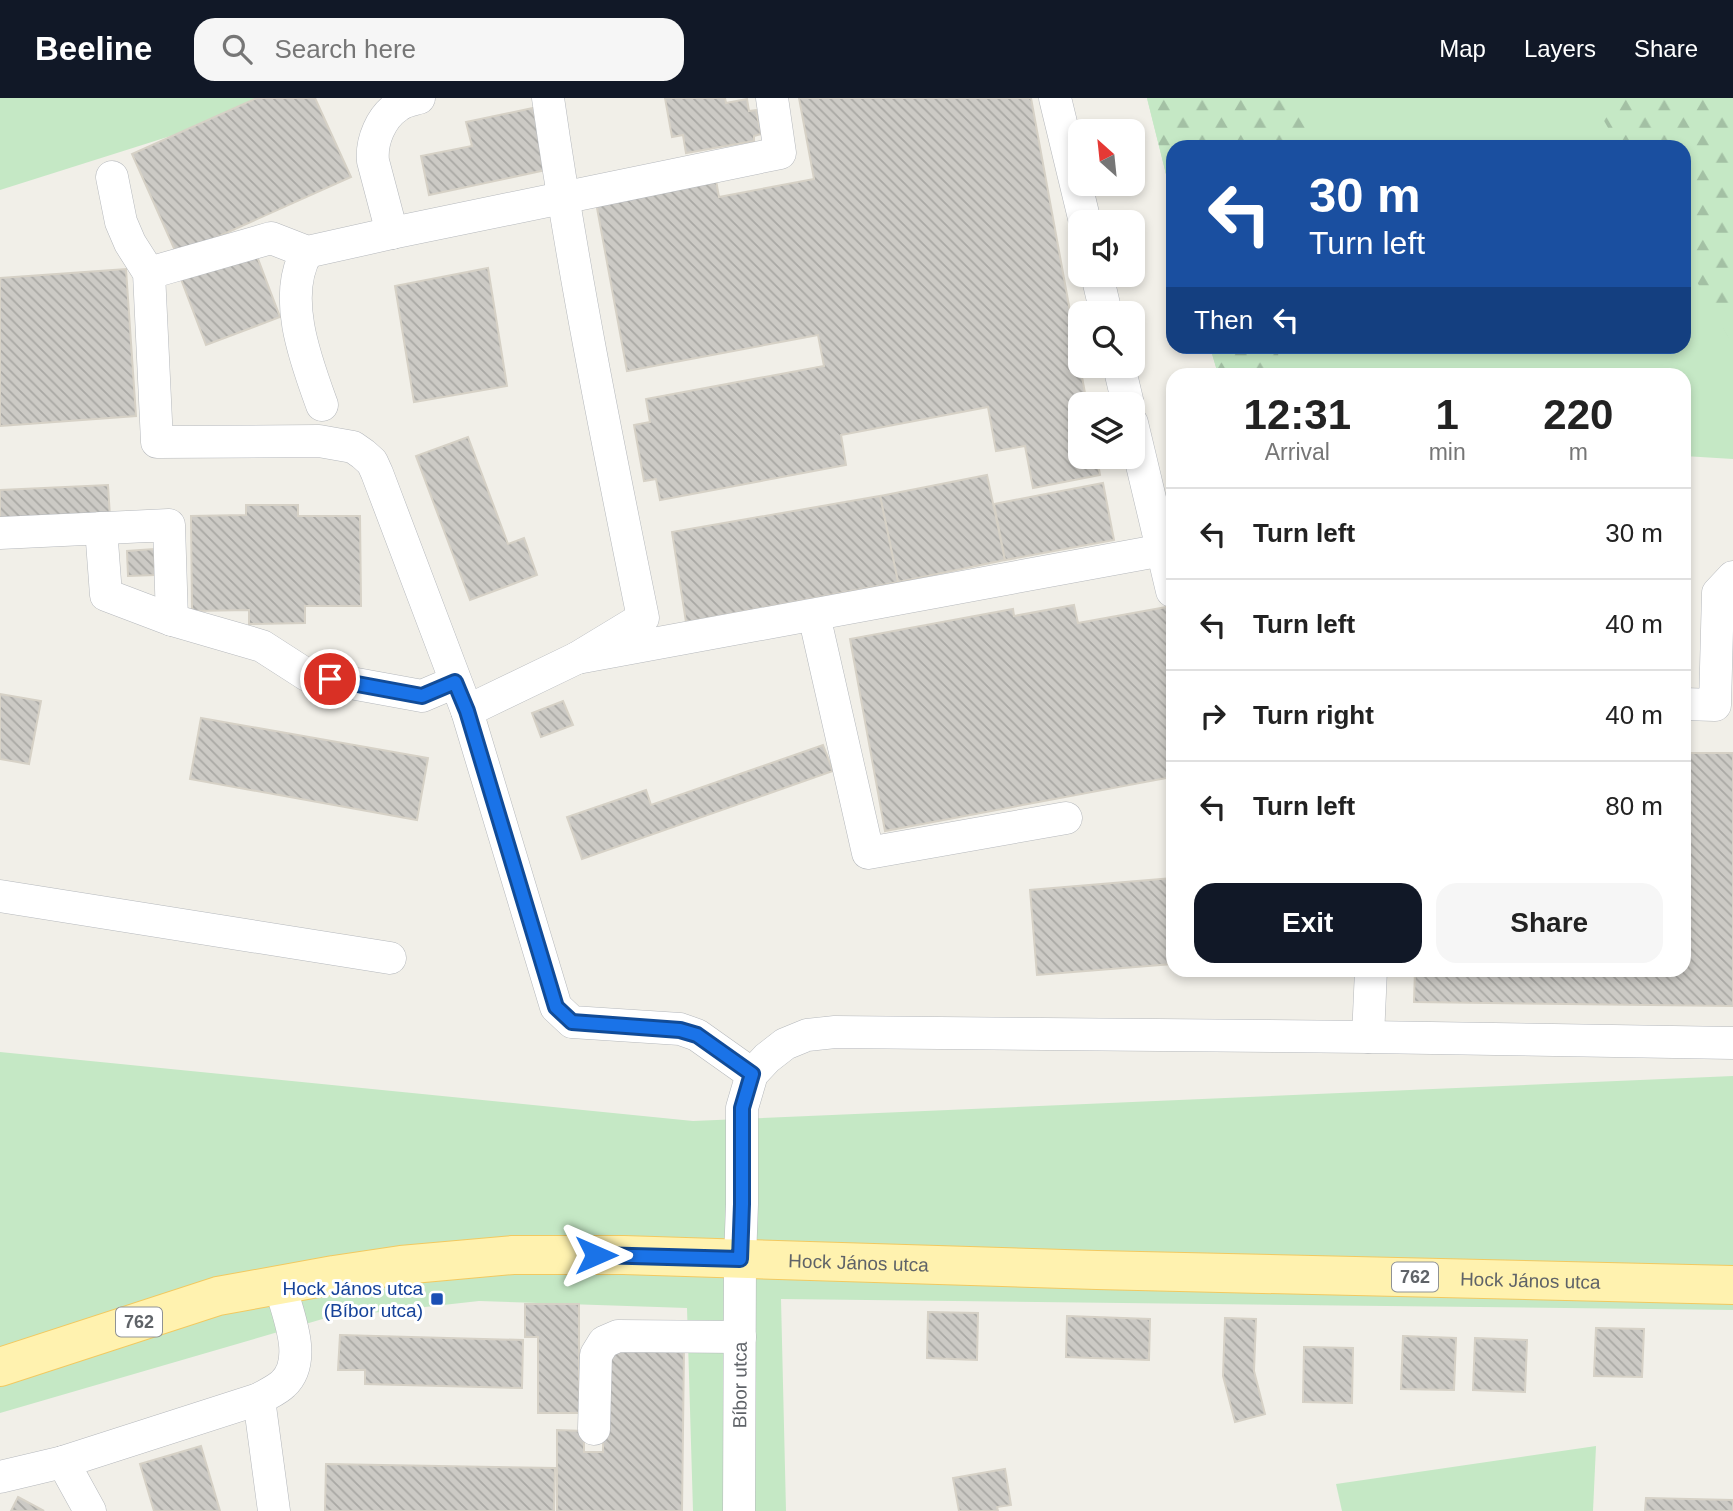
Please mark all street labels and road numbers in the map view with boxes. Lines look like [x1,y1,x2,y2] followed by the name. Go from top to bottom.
[788,1250,930,1276] street label: Hock János utca
[1392,1262,1438,1292] road number: 762
[1460,1269,1601,1293] street label: Hock János utca
[116,1308,162,1336] road number: 762
[729,1341,751,1428] street label: Bíbor utca

